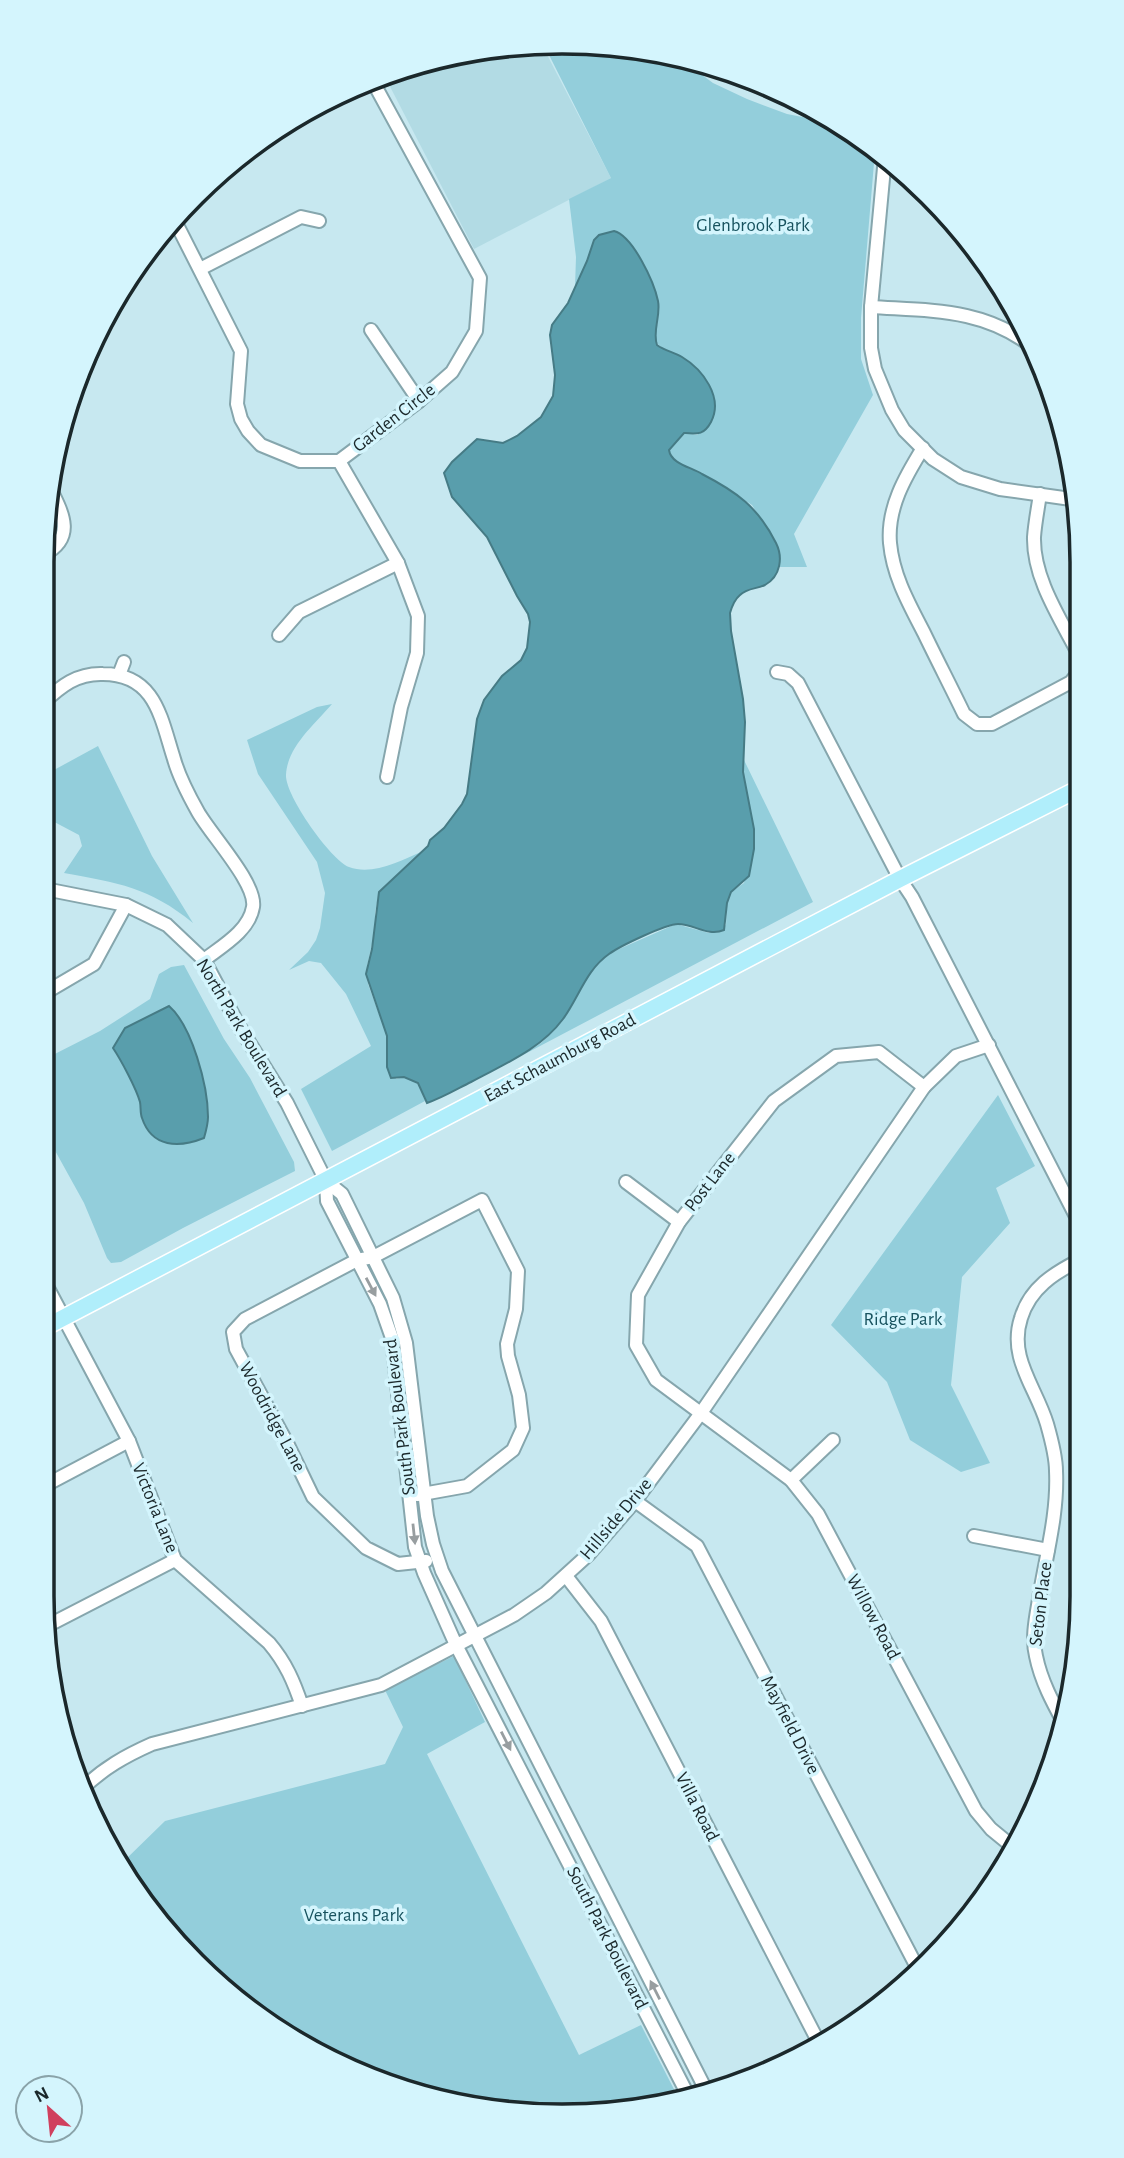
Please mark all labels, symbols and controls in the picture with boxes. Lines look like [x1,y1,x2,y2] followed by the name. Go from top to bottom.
[696,216,810,235] park label: Glenbrook Park
[349,380,439,456] street label: Garden Circle
[192,956,290,1101] street label: North Park Boulevard
[481,1010,639,1106] street label: East Schaumburg Road
[681,1149,739,1215] street label: Post Lane
[366,1277,377,1297] one-way arrow
[864,1310,943,1329] park label: Ridge Park
[381,1338,419,1496] street label: South Park Boulevard
[235,1359,309,1475] street label: Woodridge Lane
[128,1460,182,1556] street label: Victoria Lane
[577,1475,655,1563] street label: Hillside Drive
[409,1523,420,1545] one-way arrow
[1026,1561,1056,1647] street label: Seton Place
[843,1571,903,1663] street label: Willow Road
[757,1673,823,1777] street label: Mayfield Drive
[500,1731,511,1751] one-way arrow
[672,1770,722,1845] street label: Villa Road
[563,1864,651,2013] street label: South Park Boulevard
[304,1906,405,1925] park label: Veterans Park
[649,1979,661,1999] one-way arrow
[14,2074,84,2144] north arrow
[32,2084,52,2107] text: N

